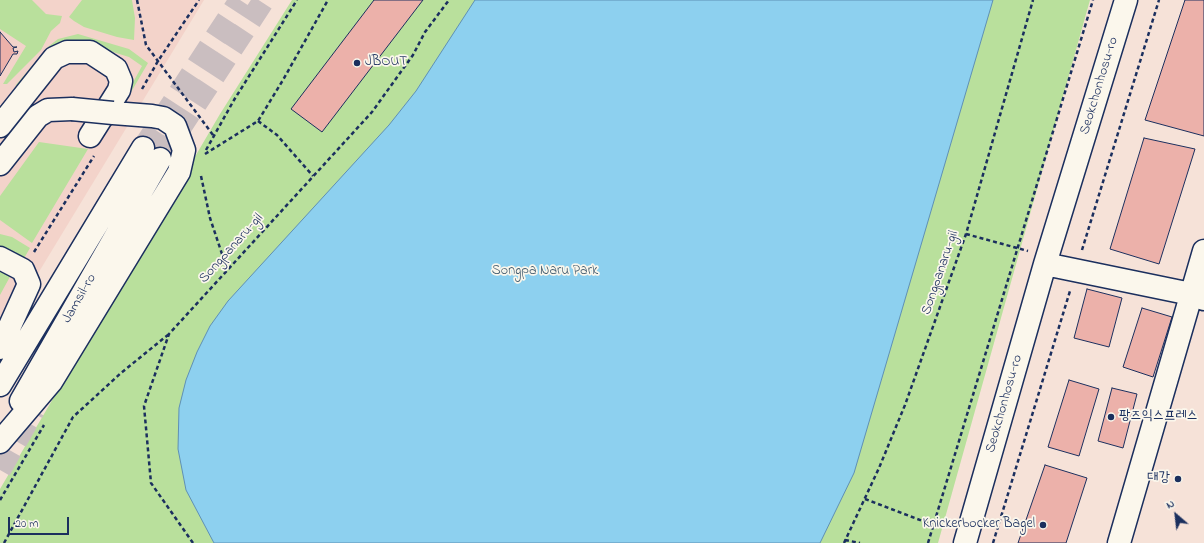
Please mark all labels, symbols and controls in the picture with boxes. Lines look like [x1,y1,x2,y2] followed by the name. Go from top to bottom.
[1077,35,1123,137] street label: Seokchonhosu-ro
[365,55,407,71] place label: JBOUT
[352,58,362,68] marker: JBOUT
[196,211,268,287] street label: Songpanaru-gil
[919,229,963,317] street label: Songpanaru-gil
[492,264,598,280] park label: Songpa Naru Park
[59,271,101,327] street label: Jamsil-ro
[983,353,1027,455] street label: Seokchonhosu-ro
[1119,409,1198,425] place label: 팡즈익스프레스
[1106,412,1116,422] marker: 팡즈익스프레스
[1147,471,1170,487] place label: 대강
[1173,474,1183,484] marker: 대강
[1156,495,1196,535] north arrow
[1163,496,1177,513] text: N
[10,509,71,535] scale bar
[15,515,38,533] text: 20 m
[923,517,1035,533] place label: Knickerbocker Bagel
[1038,520,1048,530] marker: Knickerbocker Bagel

